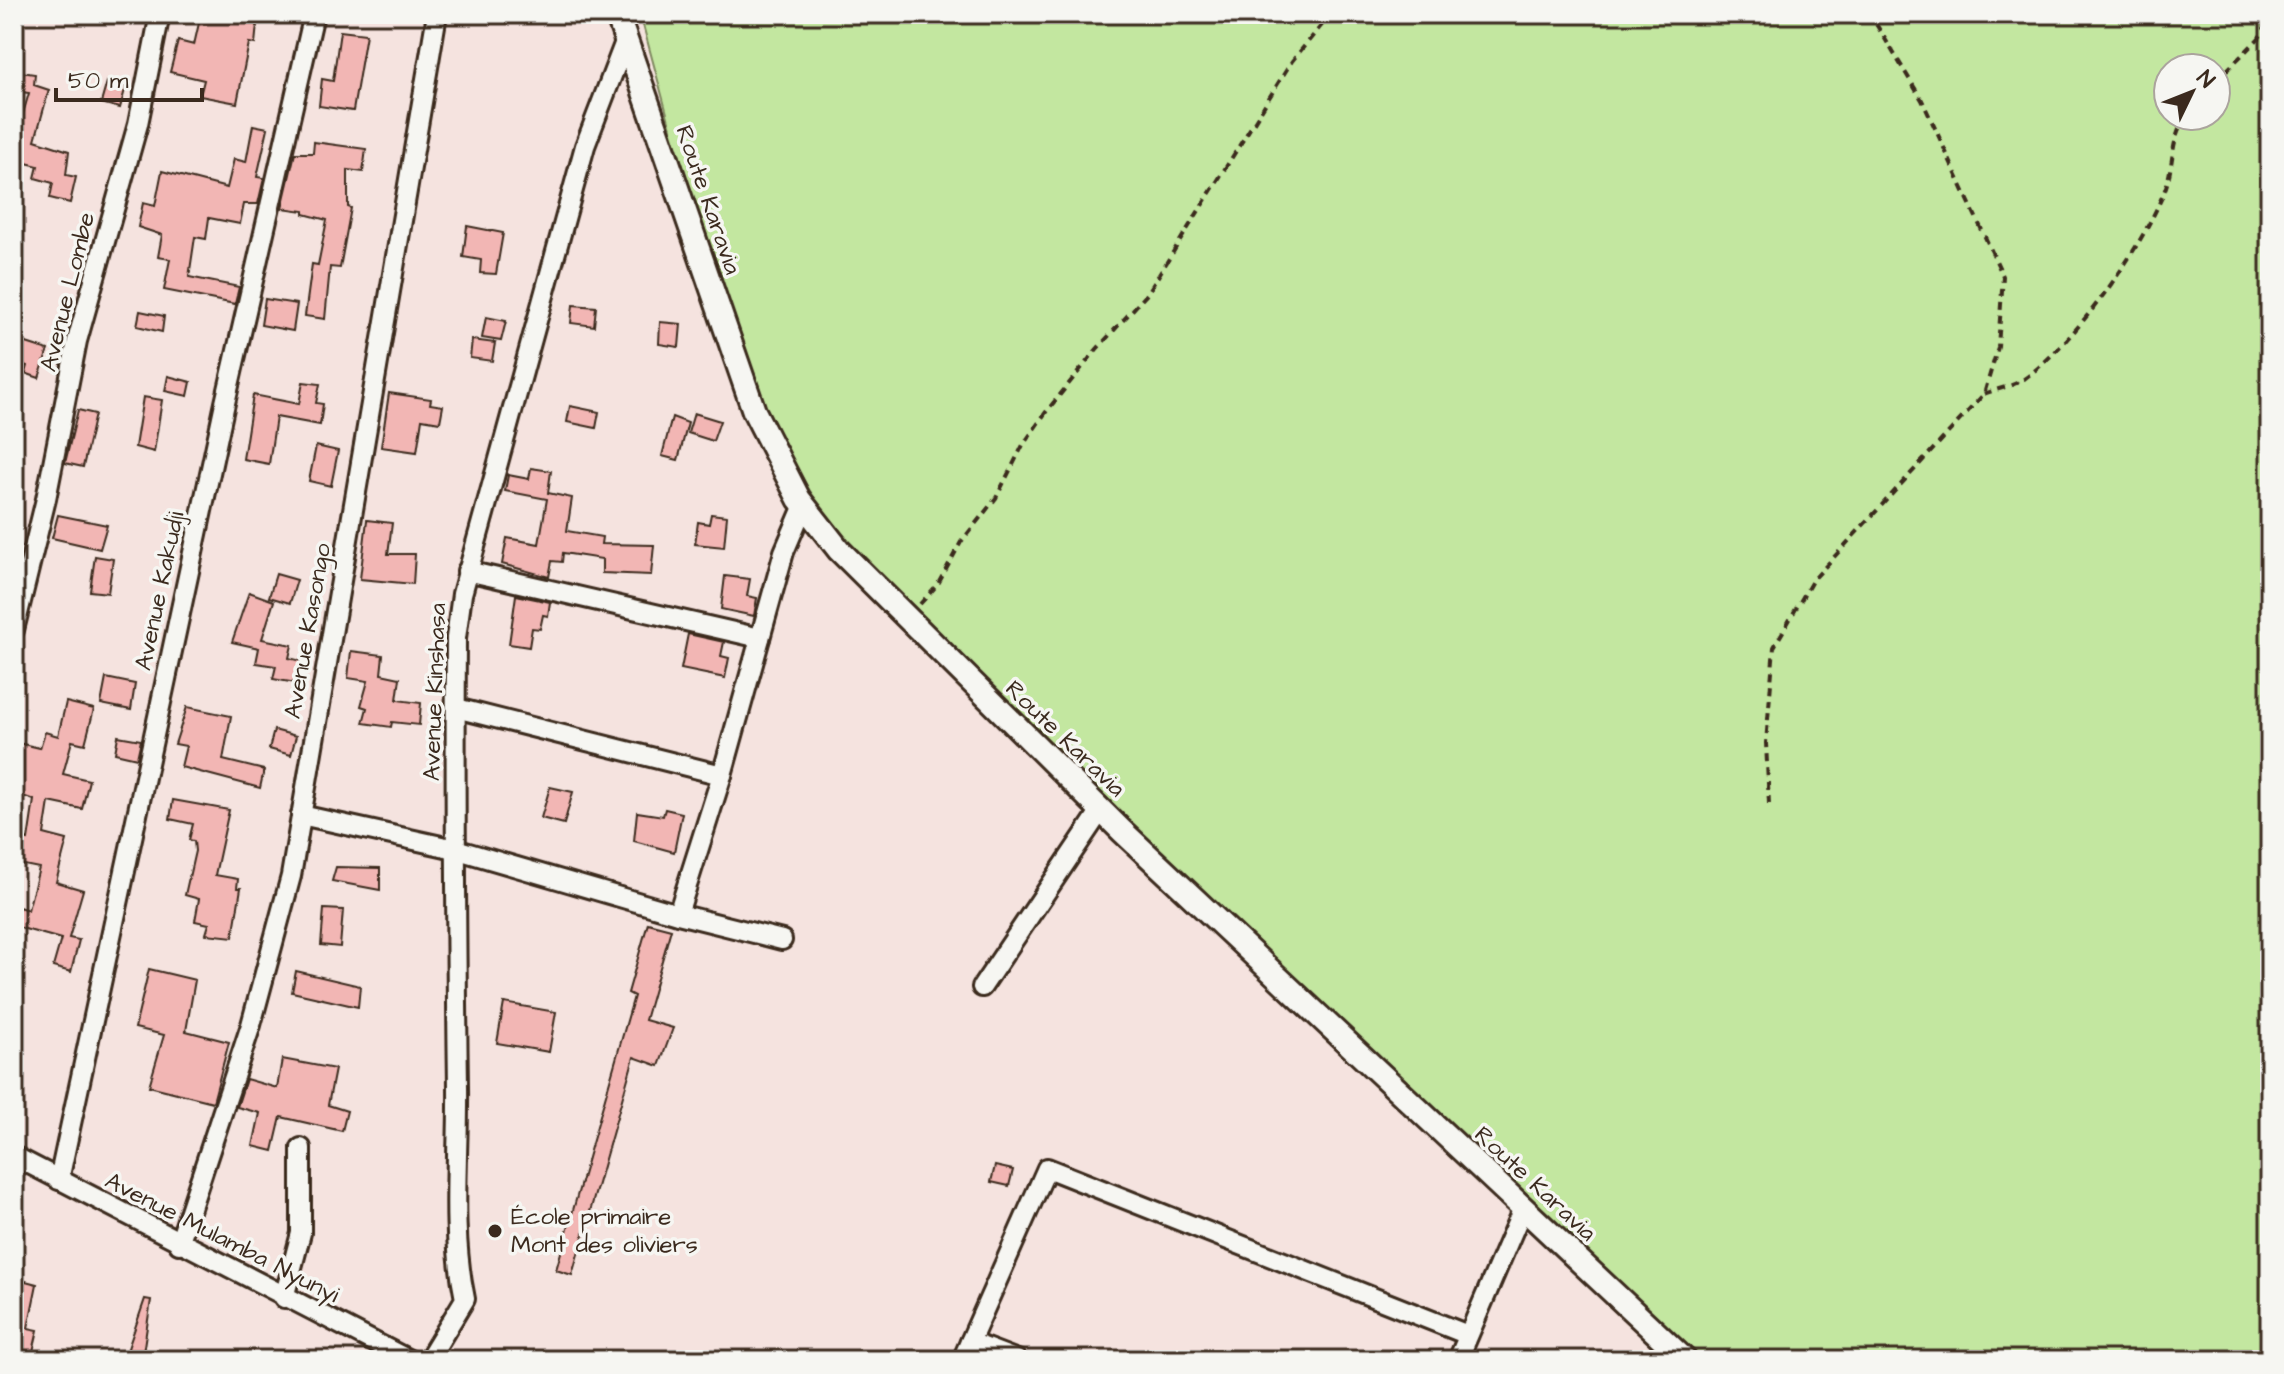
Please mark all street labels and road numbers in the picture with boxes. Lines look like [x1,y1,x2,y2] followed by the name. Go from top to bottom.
[667,121,749,279] street label: Route Karavia
[32,209,104,375] street label: Avenue Lombe
[127,508,193,674] street label: Avenue Kakudji
[276,540,341,722] street label: Avenue Kasongo
[415,602,455,782] street label: Avenue Kinshasa
[997,673,1133,805] street label: Route Karavia
[1467,1119,1603,1249] street label: Route Karavia
[99,1164,345,1313] street label: Avenue Mulamba Nyunyi

